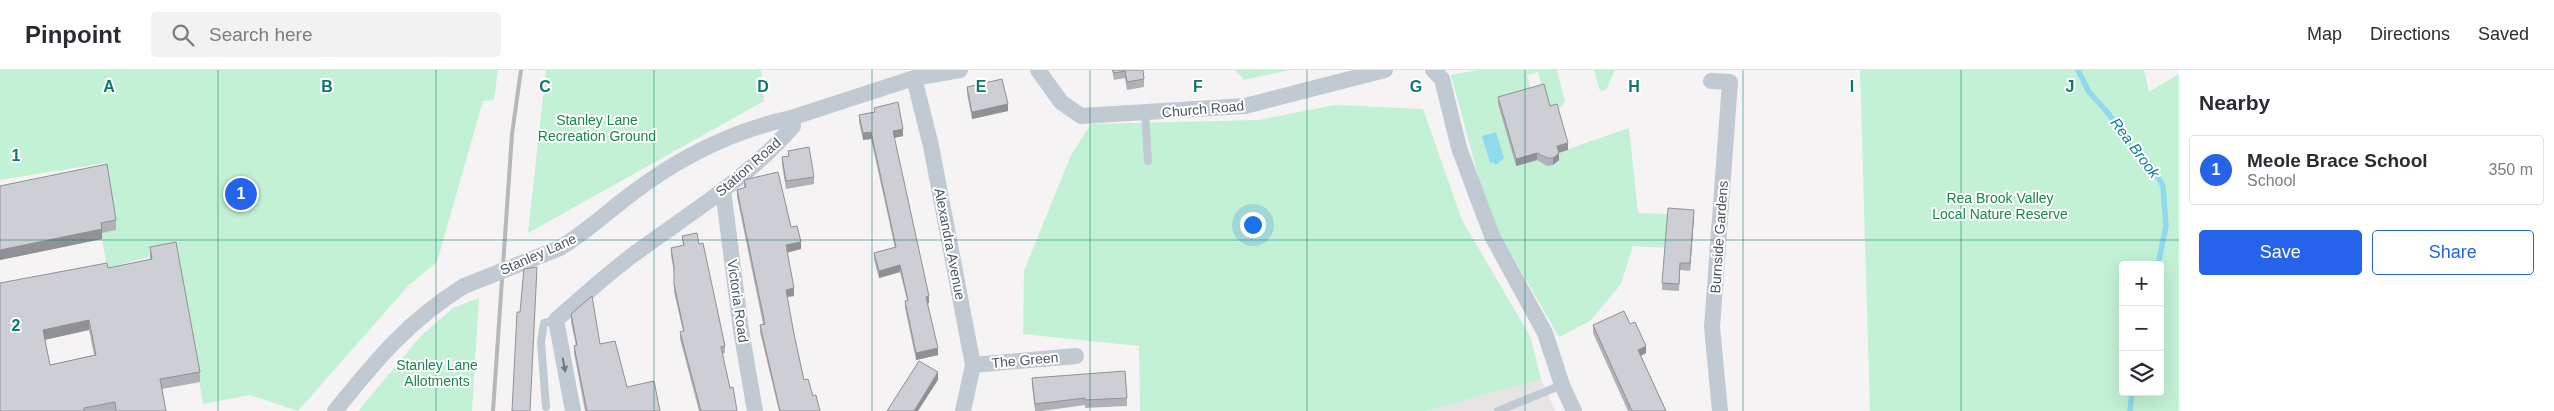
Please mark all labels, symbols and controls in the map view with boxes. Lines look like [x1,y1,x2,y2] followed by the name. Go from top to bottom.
[151,12,501,57] search box
[25,21,121,48] text: Pinpoint
[169,21,197,49] icon: search
[209,24,313,45] text: Search here
[2307,24,2342,44] text: Map
[2370,24,2450,44] text: Directions
[2478,24,2529,44] text: Saved
[103,78,115,95] text: A
[321,78,333,95] text: B
[539,78,551,95] text: C
[757,78,769,95] text: D
[976,78,987,95] text: E
[1193,78,1203,95] text: F
[1410,78,1422,95] text: G
[1628,78,1640,95] text: H
[1850,78,1854,95] text: I
[2066,78,2074,95] text: J
[2199,91,2270,114] text: Nearby
[1161,97,1245,121] street label: Church Road
[538,112,656,144] park label: Stanley Lane Recreation Ground
[2107,114,2164,182] water label: Rea Brook
[712,134,784,200] street label: Station Road
[12,147,21,164] text: 1
[2247,150,2428,171] text: Meole Brace School
[2212,161,2220,178] text: 1
[2489,161,2533,178] text: 350 m
[2247,172,2296,189] text: School
[225,175,257,213] pin: 1
[1707,180,1731,294] street label: Burnside Gardens
[931,187,969,301] street label: Alexandra Avenue
[1932,190,2068,222] park label: Rea Brook Valley Local Nature Reserve
[1240,212,1266,238] your location
[497,230,579,278] street label: Stanley Lane
[2199,230,2362,275] button: Save
[2372,230,2534,275] button: Share
[724,258,752,344] street label: Victoria Road
[2119,261,2164,396] map controls
[2119,261,2164,306] button: +
[2119,306,2164,351] button: −
[12,317,21,334] text: 2
[991,349,1059,371] street label: The Green
[2119,351,2164,396] button: layers
[396,357,478,389] park label: Stanley Lane Allotments
[560,358,568,374] one-way arrow

